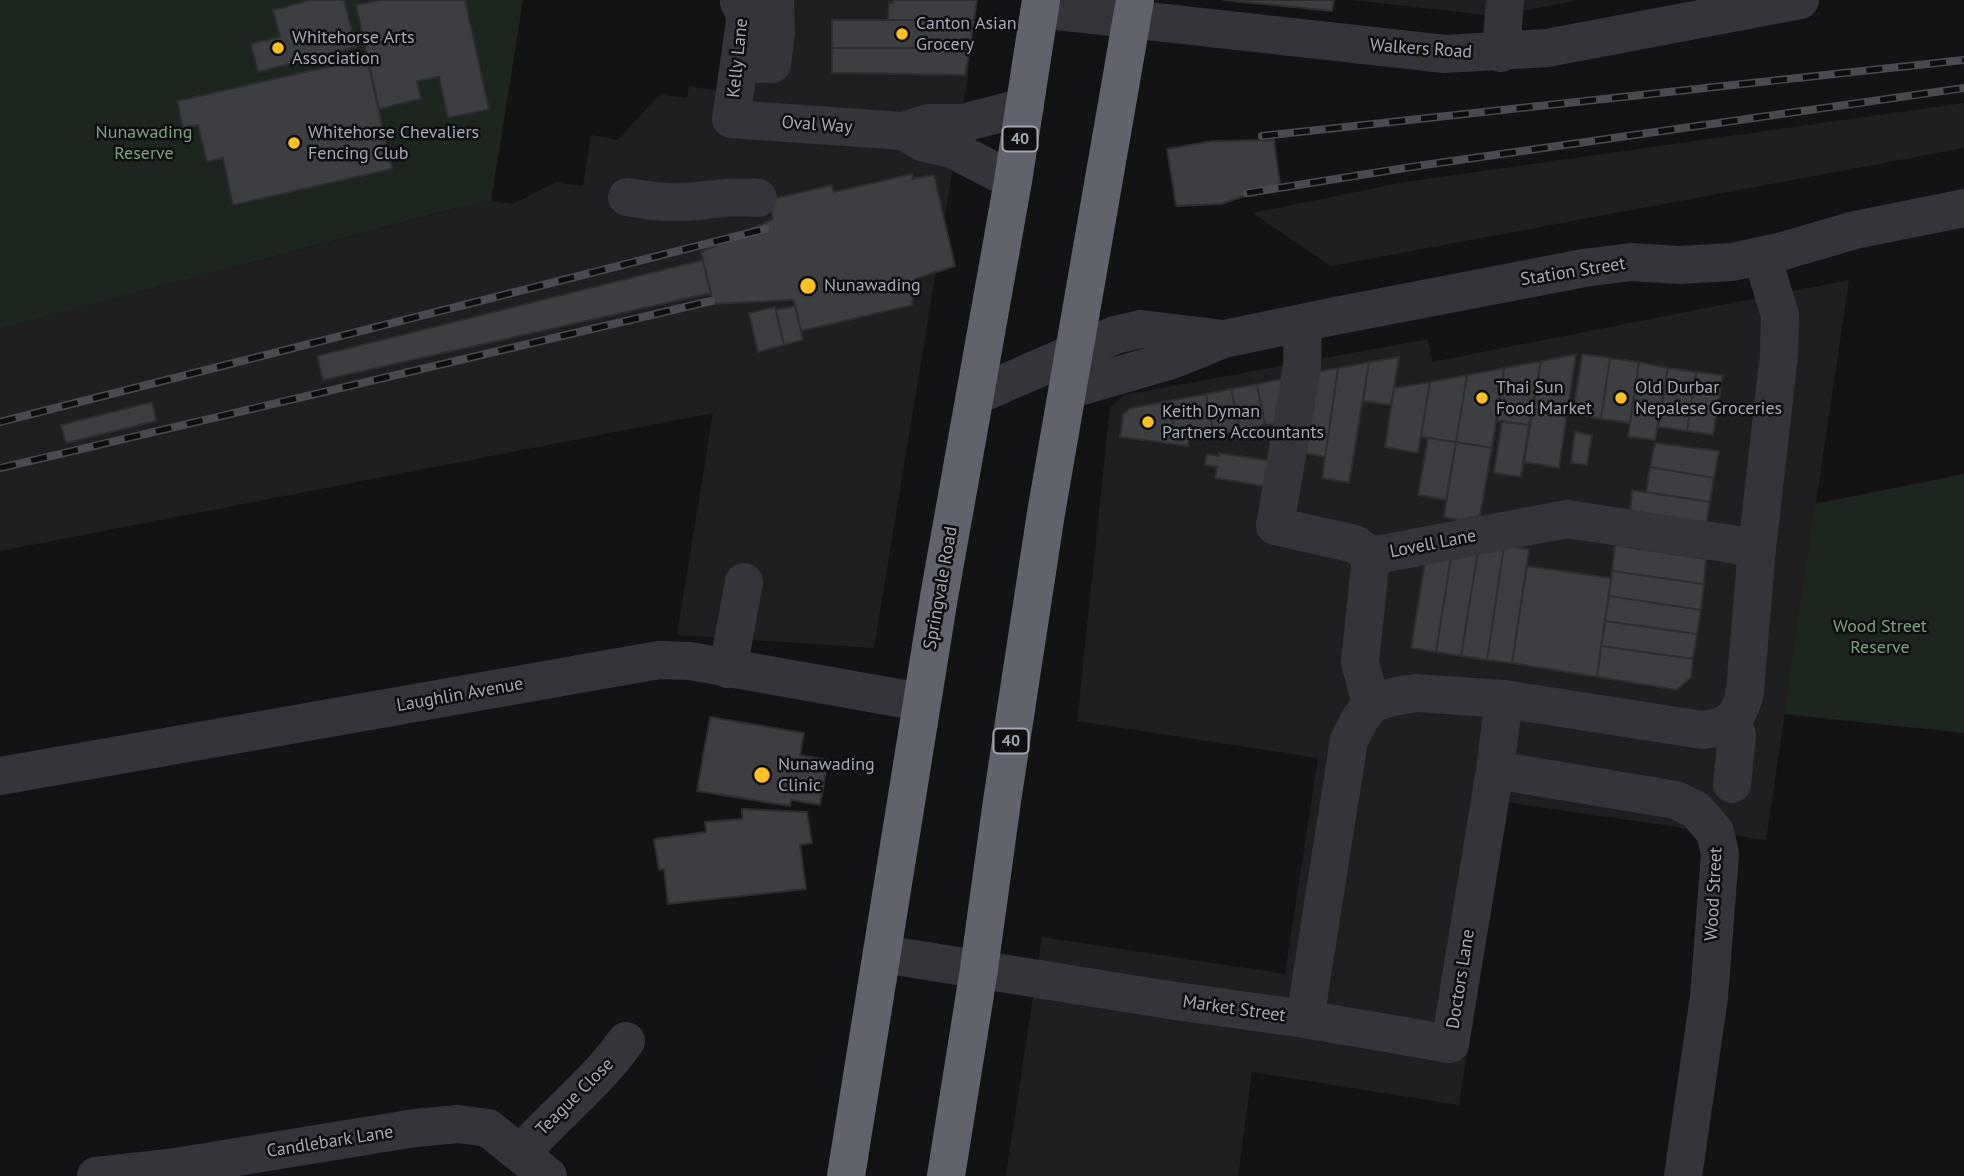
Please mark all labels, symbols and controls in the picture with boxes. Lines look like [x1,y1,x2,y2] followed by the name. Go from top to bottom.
[916,13,1017,56] place label: Canton Asian Grocery
[723,17,753,99] street label: Kelly Lane
[894,26,910,42] marker: Canton Asian Grocery
[292,27,415,70] place label: Whitehorse Arts Association
[1369,35,1473,63] street label: Walkers Road
[270,40,286,56] marker: Whitehorse Arts Association
[781,112,853,138] street label: Oval Way
[96,122,192,164] park label: Nunawading Reserve
[308,122,479,164] place label: Whitehorse Chevaliers Fencing Club
[1002,127,1038,152] road number: 40
[286,135,302,151] marker: Whitehorse Chevaliers Fencing Club
[1519,253,1627,291] street label: Station Street
[824,275,921,297] place label: Nunawading
[798,276,818,296] marker: Nunawading
[1496,377,1592,420] place label: Thai Sun Food Market
[1635,377,1782,420] place label: Old Durbar Nepalese Groceries
[1474,390,1490,406] marker: Thai Sun Food Market
[1613,390,1629,406] marker: Old Durbar Nepalese Groceries
[1162,401,1324,444] place label: Keith Dyman Partners Accountants
[1140,414,1156,430] marker: Keith Dyman Partners Accountants
[920,525,962,651] street label: Springvale Road
[1388,525,1478,563] street label: Lovell Lane
[1833,616,1927,658] park label: Wood Street Reserve
[395,673,525,717] street label: Laughlin Avenue
[993,728,1028,754] road number: 40
[778,754,875,796] place label: Nunawading Clinic
[752,765,772,785] marker: Nunawading Clinic
[1701,847,1727,941] street label: Wood Street
[1442,928,1480,1030] street label: Doctors Lane
[1181,991,1287,1027] street label: Market Street
[532,1054,618,1140] street label: Teague Close
[265,1121,395,1163] street label: Candlebark Lane

